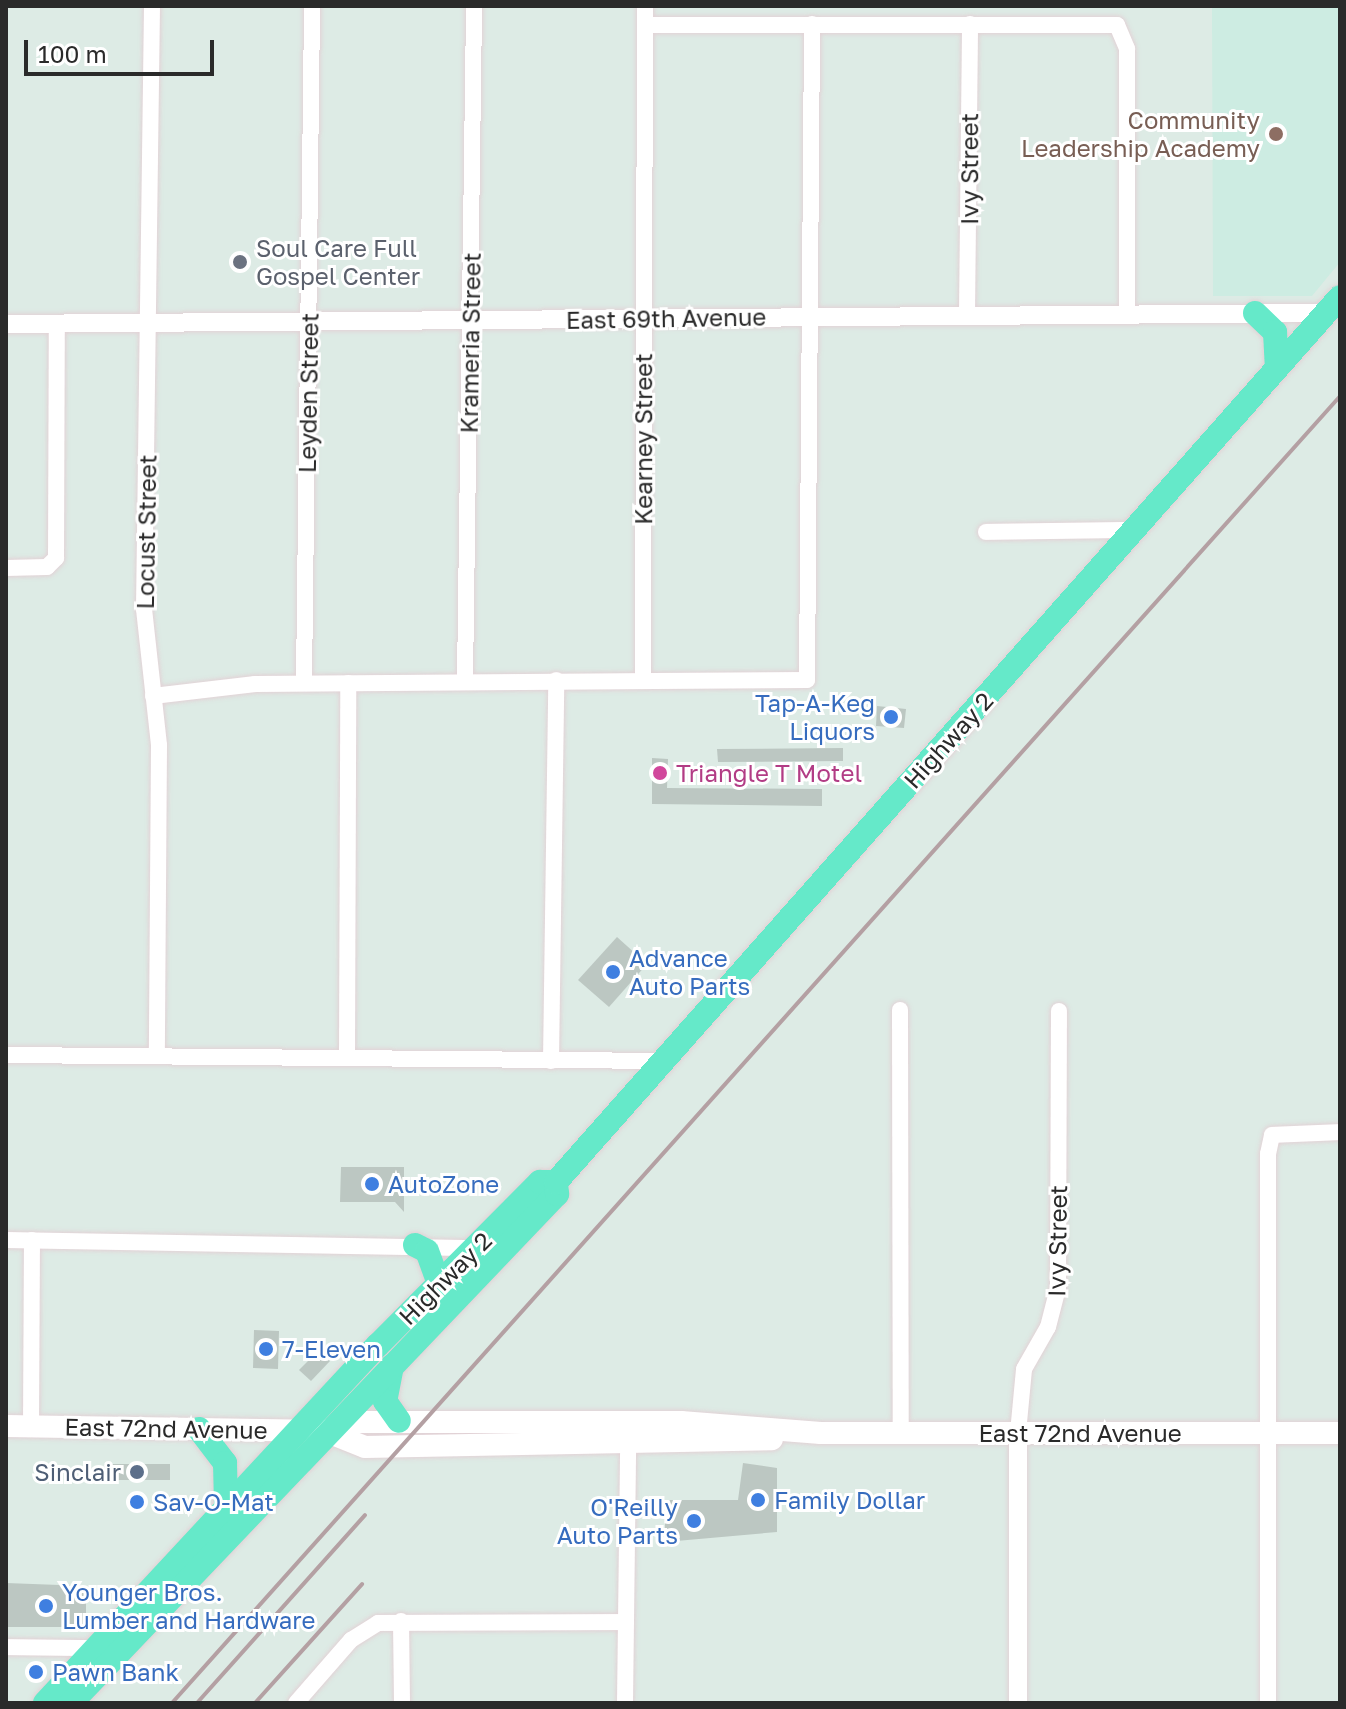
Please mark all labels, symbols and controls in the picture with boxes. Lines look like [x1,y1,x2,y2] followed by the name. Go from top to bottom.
[28,24,218,74] scale bar
[38,39,107,68] text: 100 m
[1021,106,1260,162] place label: Community Leadership Academy
[955,113,983,225] street label: Ivy Street
[1267,125,1285,143] marker: Community Leadership Academy
[256,234,420,290] place label: Soul Care Full Gospel Center
[454,252,486,434] street label: Krameria Street
[231,253,249,271] marker: Soul Care Full Gospel Center
[566,302,766,334] street label: East 69th Avenue
[292,313,324,473] street label: Leyden Street
[629,353,657,525] street label: Kearney Street
[130,454,162,610] street label: Locust Street
[897,686,999,794] street label: Highway 2
[755,689,875,745] place label: Tap-A-Keg Liquors
[882,708,900,726] marker: Tap-A-Keg Liquors
[676,759,862,787] place label: Triangle T Motel
[651,764,669,782] marker: Triangle T Motel
[629,944,750,1000] place label: Advance Auto Parts
[604,963,622,981] marker: Advance Auto Parts
[388,1170,499,1198] place label: AutoZone
[363,1175,381,1193] marker: AutoZone
[1042,1185,1072,1297] street label: Ivy Street
[393,1226,497,1330] street label: Highway 2
[282,1335,381,1363] place label: 7-Eleven
[257,1340,275,1358] marker: 7-Eleven
[64,1412,268,1444] street label: East 72nd Avenue
[978,1419,1182,1447] street label: East 72nd Avenue
[34,1458,121,1486] place label: Sinclair
[128,1463,146,1481] marker: Sinclair
[774,1486,925,1514] place label: Family Dollar
[153,1488,274,1516] place label: Sav-O-Mat
[749,1491,767,1509] marker: Family Dollar
[128,1493,146,1511] marker: Sav-O-Mat
[557,1493,678,1549] place label: O'Reilly Auto Parts
[685,1512,703,1530] marker: O'Reilly Auto Parts
[62,1578,315,1634] place label: Younger Bros. Lumber and Hardware
[37,1597,55,1615] marker: Younger Bros. Lumber and Hardware
[52,1658,179,1686] place label: Pawn Bank
[27,1663,45,1681] marker: Pawn Bank

